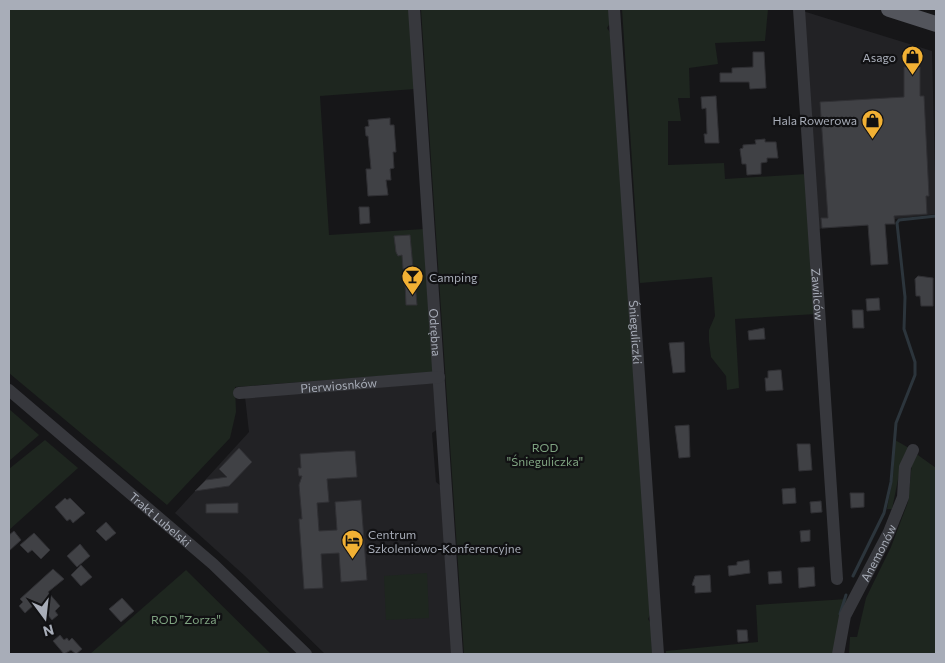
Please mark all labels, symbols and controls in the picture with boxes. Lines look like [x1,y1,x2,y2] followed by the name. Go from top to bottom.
[900,45,924,76] shop icon: Asago
[862,50,896,64] place label: Asago
[861,108,885,139] shop icon: Hala Rowerowa
[772,113,857,127] place label: Hala Rowerowa
[401,265,425,296] bar icon: Camping
[809,268,827,321] street label: Zawilców
[429,270,478,284] place label: Camping
[627,300,645,365] street label: Śnieguliczki
[427,308,444,357] street label: Odrębna
[300,375,378,395] street label: Pierwiosnków
[507,440,583,468] park label: ROD "Śnieguliczka"
[127,489,194,549] street label: Trakt Lubelski
[857,522,899,584] street label: Anemonów
[368,527,521,555] place label: Centrum Szkoleniowo-Konferencyjne
[340,529,364,560] hotel icon: Centrum Szkoleniowo-Konferencyjne
[20,593,70,643] north arrow
[151,612,221,626] park label: ROD "Zorza"
[41,621,56,641] text: N

